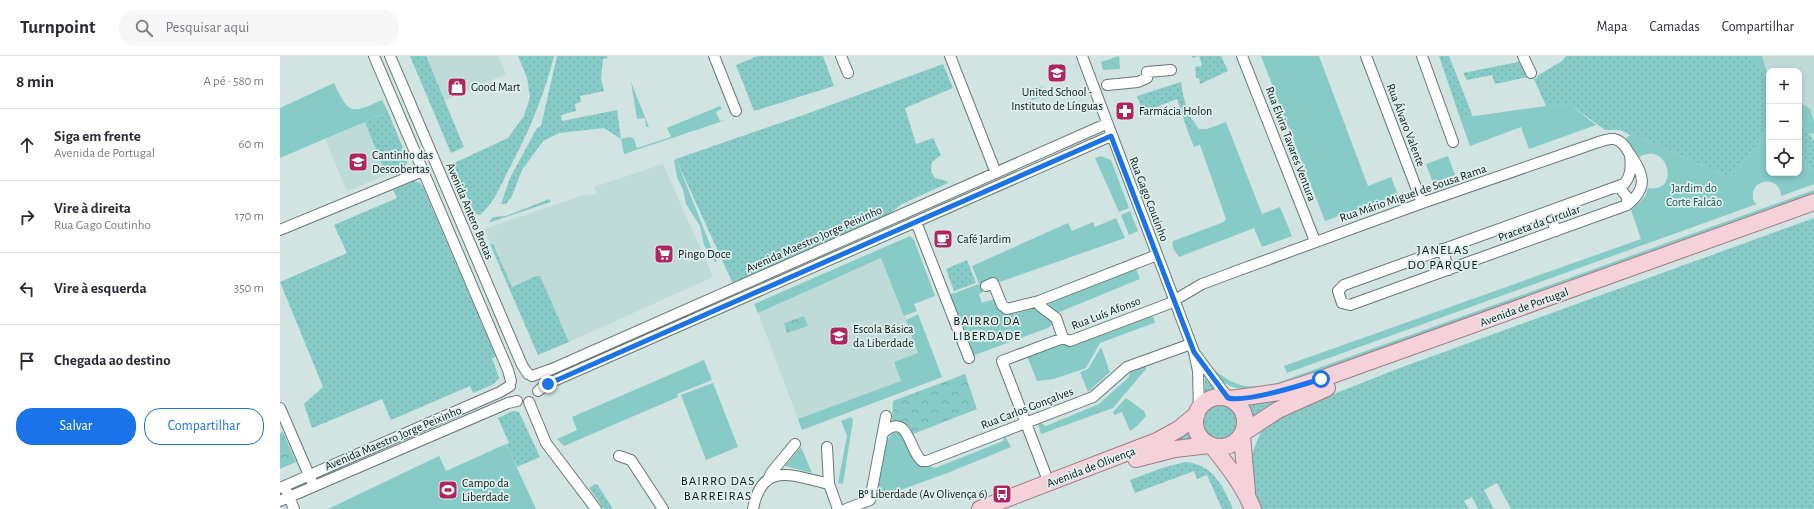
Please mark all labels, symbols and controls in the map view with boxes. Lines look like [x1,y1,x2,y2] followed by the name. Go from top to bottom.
[119,10,399,46] search box
[133,17,155,39] icon: search
[20,18,95,37] text: Turnpoint
[165,20,249,35] text: Pesquisar aqui
[1597,20,1627,34] text: Mapa
[1649,20,1700,34] text: Camadas
[1722,20,1794,34] text: Compartilhar
[1046,62,1068,84] school or university icon: United School - Instituto de Línguas
[1766,68,1802,176] map controls
[1766,68,1802,104] button: +
[16,73,54,90] text: 8 min
[203,75,264,88] text: A pé · 580 m
[446,76,468,98] shop icon: Good Mart
[471,81,521,93] place label: Good Mart
[1385,82,1428,168] street label: Rua Álvaro Valente
[1264,85,1319,203] street label: Rua Elvira Tavares Ventura
[1011,86,1103,112] place label: United School - Instituto de Línguas
[1114,100,1136,122] pharmacy icon: Farmácia Holon
[1766,104,1802,140] button: −
[1139,105,1212,117] place label: Farmácia Holon
[54,129,141,144] text: Siga em frente
[16,134,38,156] icon: ahead
[238,138,264,151] text: 60 m
[1766,140,1802,176] button: locate
[54,147,155,160] text: Avenida de Portugal
[372,149,433,175] place label: Cantinho das Descobertas
[347,151,369,173] school or university icon: Cantinho das Descobertas
[1127,155,1171,243] street label: Rua Gago Coutinho
[444,161,496,261] street label: Avenida Antero Brotas
[1338,162,1488,224] street label: Rua Mário Miguel de Sousa Rama
[1666,182,1722,208] park label: Jardim do Corte Falcão
[54,201,131,216] text: Vire à direita
[744,203,884,274] street label: Avenida Maestro Jorge Peixinho
[1496,203,1582,243] street label: Praceta da Circular
[16,206,38,228] icon: right
[235,210,264,223] text: 170 m
[54,219,151,232] text: Rua Gago Coutinho
[932,228,954,250] cafe icon: Café Jardim
[957,233,1011,245] place label: Café Jardim
[653,243,675,265] supermarket icon: Pingo Doce
[1407,244,1479,272] district label: JANELAS DO PARQUE
[678,248,731,260] place label: Pingo Doce
[16,278,38,300] icon: left
[54,281,147,296] text: Vire à esquerda
[234,282,264,295] text: 350 m
[1478,285,1570,329] street label: Avenida de Portugal
[1070,294,1142,332] street label: Rua Luís Afonso
[953,315,1021,343] district label: BAIRRO DA LIBERDADE
[853,323,914,349] place label: Escola Básica da Liberdade
[828,325,850,347] school or university icon: Escola Básica da Liberdade
[16,350,38,372] icon: arrive
[54,353,171,368] text: Chegada ao destino
[1312,370,1330,388] route start
[539,375,557,393] route end
[979,385,1075,431] street label: Rua Carlos Gonçalves
[323,404,463,472] street label: Avenida Maestro Jorge Peixinho
[16,408,136,445] button: Salvar
[144,408,264,445] button: Compartilhar
[1045,444,1137,489] street label: Avenida de Olivença
[681,475,755,503] district label: BAIRRO DAS BARREIRAS
[462,477,509,503] place label: Campo da Liberdade
[437,479,459,501] sports icon: Campo da Liberdade
[991,483,1013,505] bus stop icon: Bº Liberdade (Av Olivença 6)
[858,488,988,500] place label: Bº Liberdade (Av Olivença 6)

